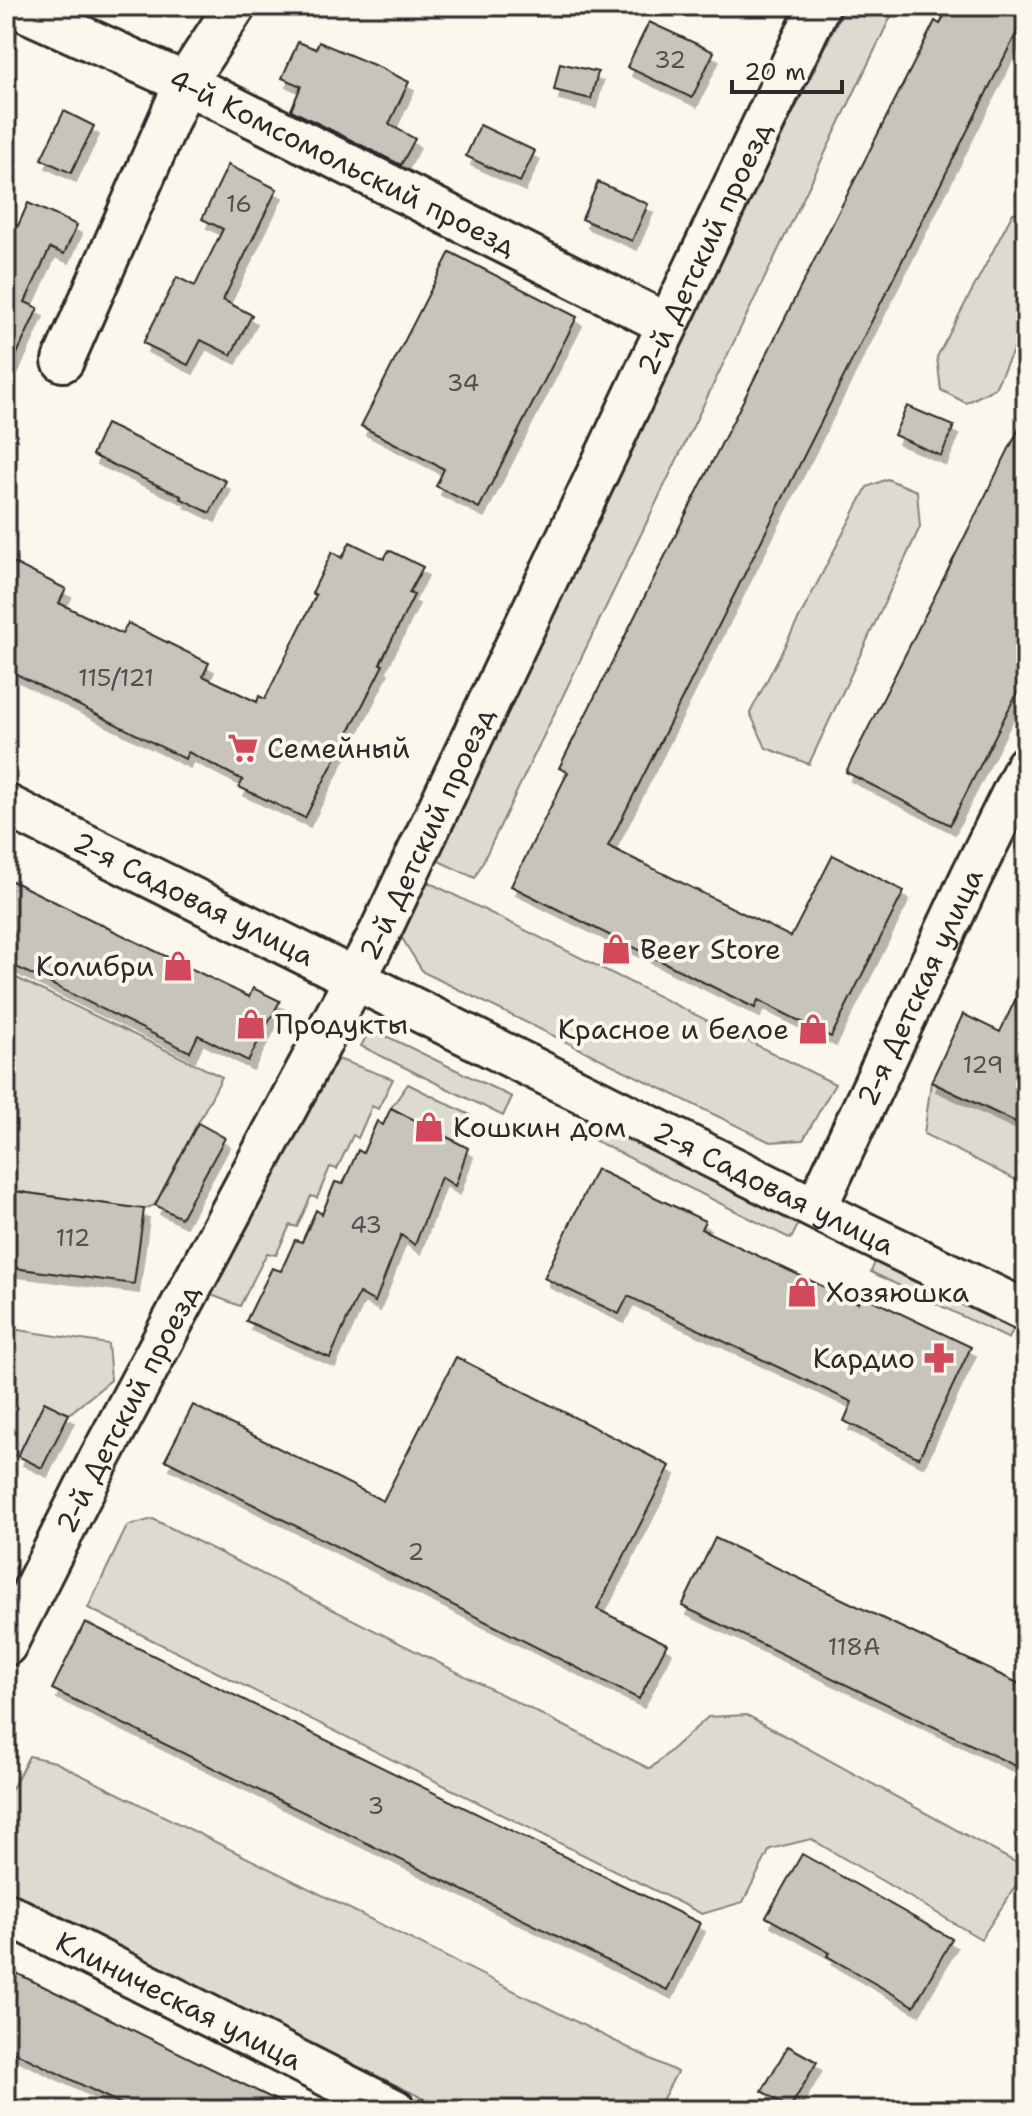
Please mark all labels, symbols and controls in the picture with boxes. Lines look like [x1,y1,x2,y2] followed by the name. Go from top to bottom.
[654,44,686,76] house number: 32
[732,44,842,94] scale bar
[744,56,806,88] text: 20 m
[163,59,523,265] street label: 4-й Комсомольский проезд
[628,115,781,381] street label: 2-й Детский проезд
[226,188,252,220] house number: 16
[447,367,479,399] house number: 34
[78,662,154,694] house number: 115/121
[350,701,503,967] street label: 2-й Детский проезд
[267,729,410,767] place label: Семейный
[226,731,260,765] supermarket icon: Семейный
[67,823,321,975] street label: 2-я Садовая улица
[848,862,991,1112] street label: 2-я Детская улица
[640,930,781,968] place label: Beer Store
[599,932,633,966] shop icon: Beer Store
[36,947,154,985] place label: Колибри
[161,949,195,983] shop icon: Колибри
[275,1005,408,1043] place label: Продукты
[234,1007,268,1041] shop icon: Продукты
[558,1010,789,1048] place label: Красное и белое
[796,1012,830,1046] shop icon: Красное и белое
[962,1049,1004,1081] house number: 129
[453,1108,626,1146] place label: Кошкин дом
[412,1110,446,1144] shop icon: Кошкин дом
[647,1112,901,1264] street label: 2-я Садовая улица
[350,1209,382,1241] house number: 43
[56,1222,90,1254] house number: 112
[826,1273,969,1311] place label: Хозяюшка
[785,1275,819,1309] shop icon: Хозяюшка
[46,1277,208,1539] street label: 2-й Детский проезд
[813,1339,915,1377] place label: Кардио
[922,1341,956,1375] pharmacy icon: Кардио
[408,1536,424,1568] house number: 2
[827,1631,881,1663] house number: 118А
[368,1790,384,1822] house number: 3
[50,1922,309,2079] street label: Клиническая улица

